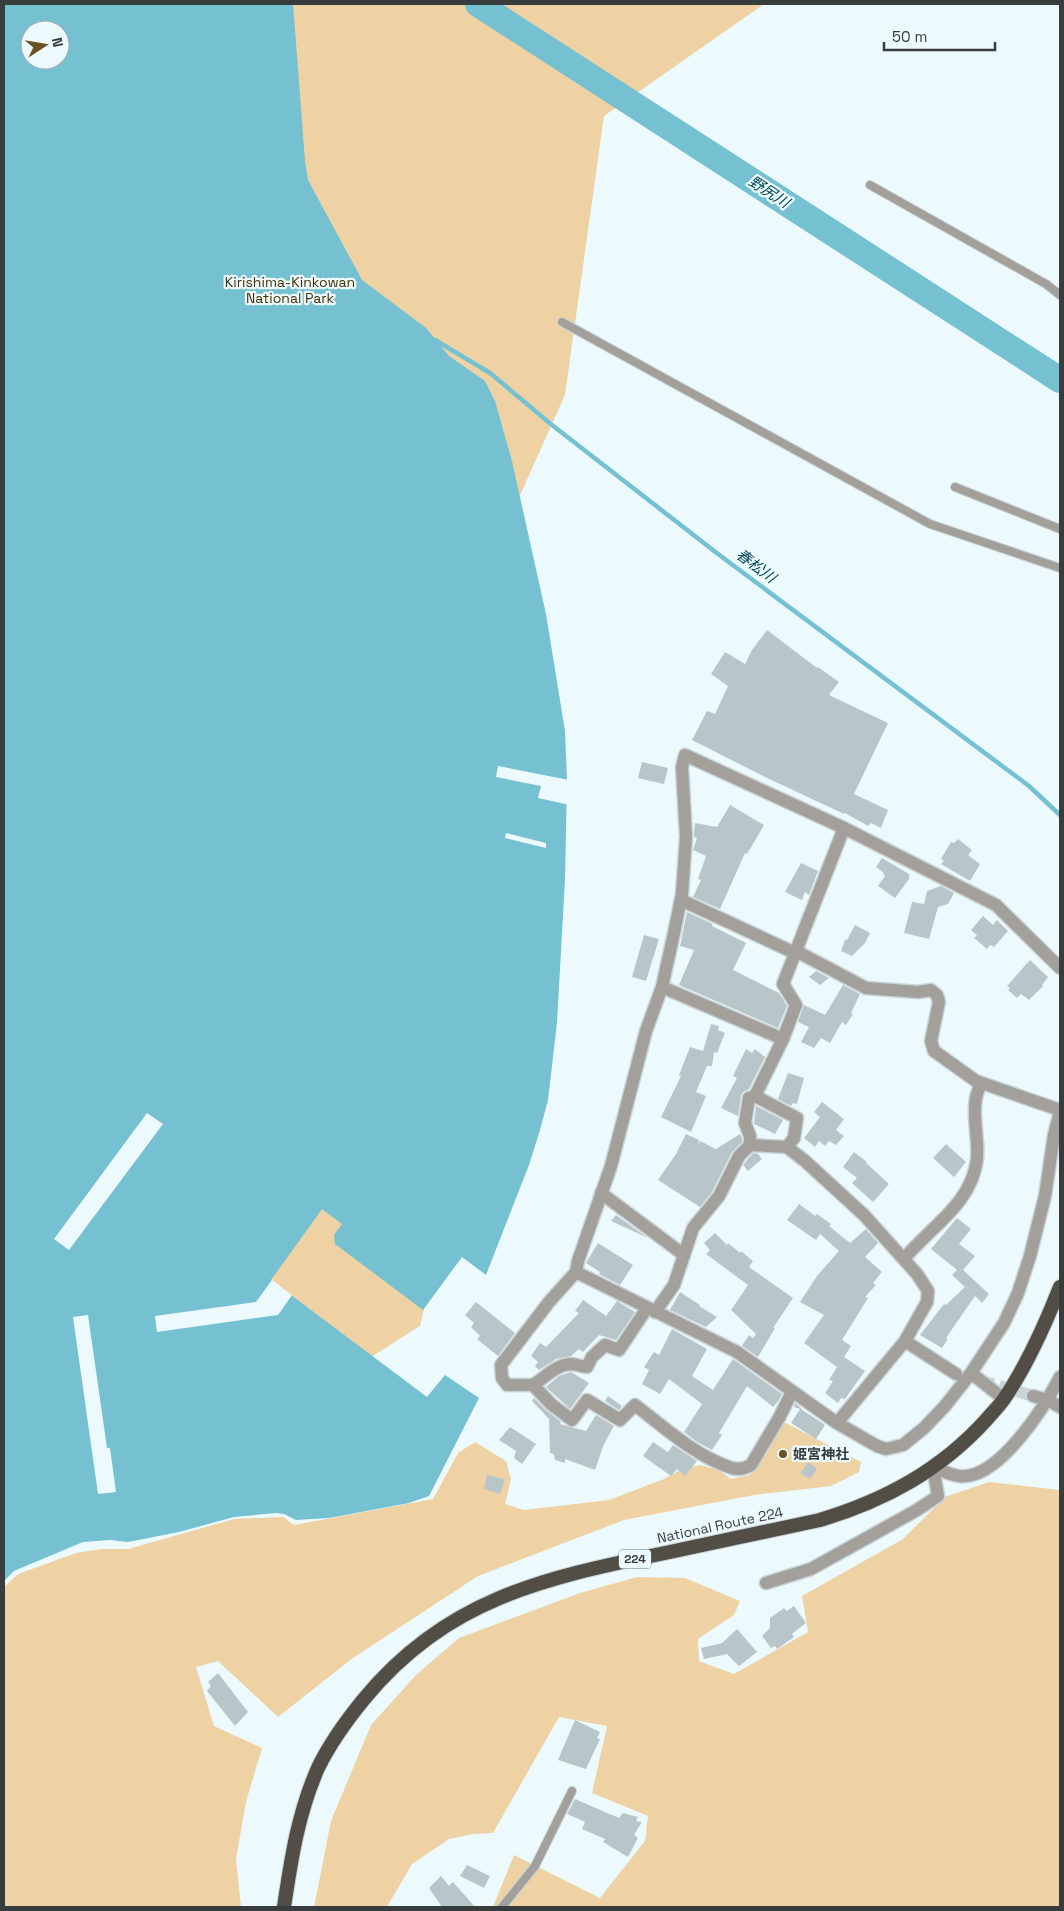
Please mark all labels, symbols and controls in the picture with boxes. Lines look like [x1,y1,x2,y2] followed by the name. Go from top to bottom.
[20,20,70,70] north arrow
[884,20,995,52] scale bar
[892,27,927,46] text: 50 m
[48,36,67,49] text: N
[745,171,795,213] water label: 野尻川
[225,273,355,307] park label: Kirishima-Kinkowan National Park
[733,544,782,588] water label: 春松川
[793,1445,849,1463] place label: 姫宮神社
[777,1448,789,1460] marker: 姫宮神社
[655,1503,785,1547] street label: National Route 224
[619,1550,651,1568] road number: 224

